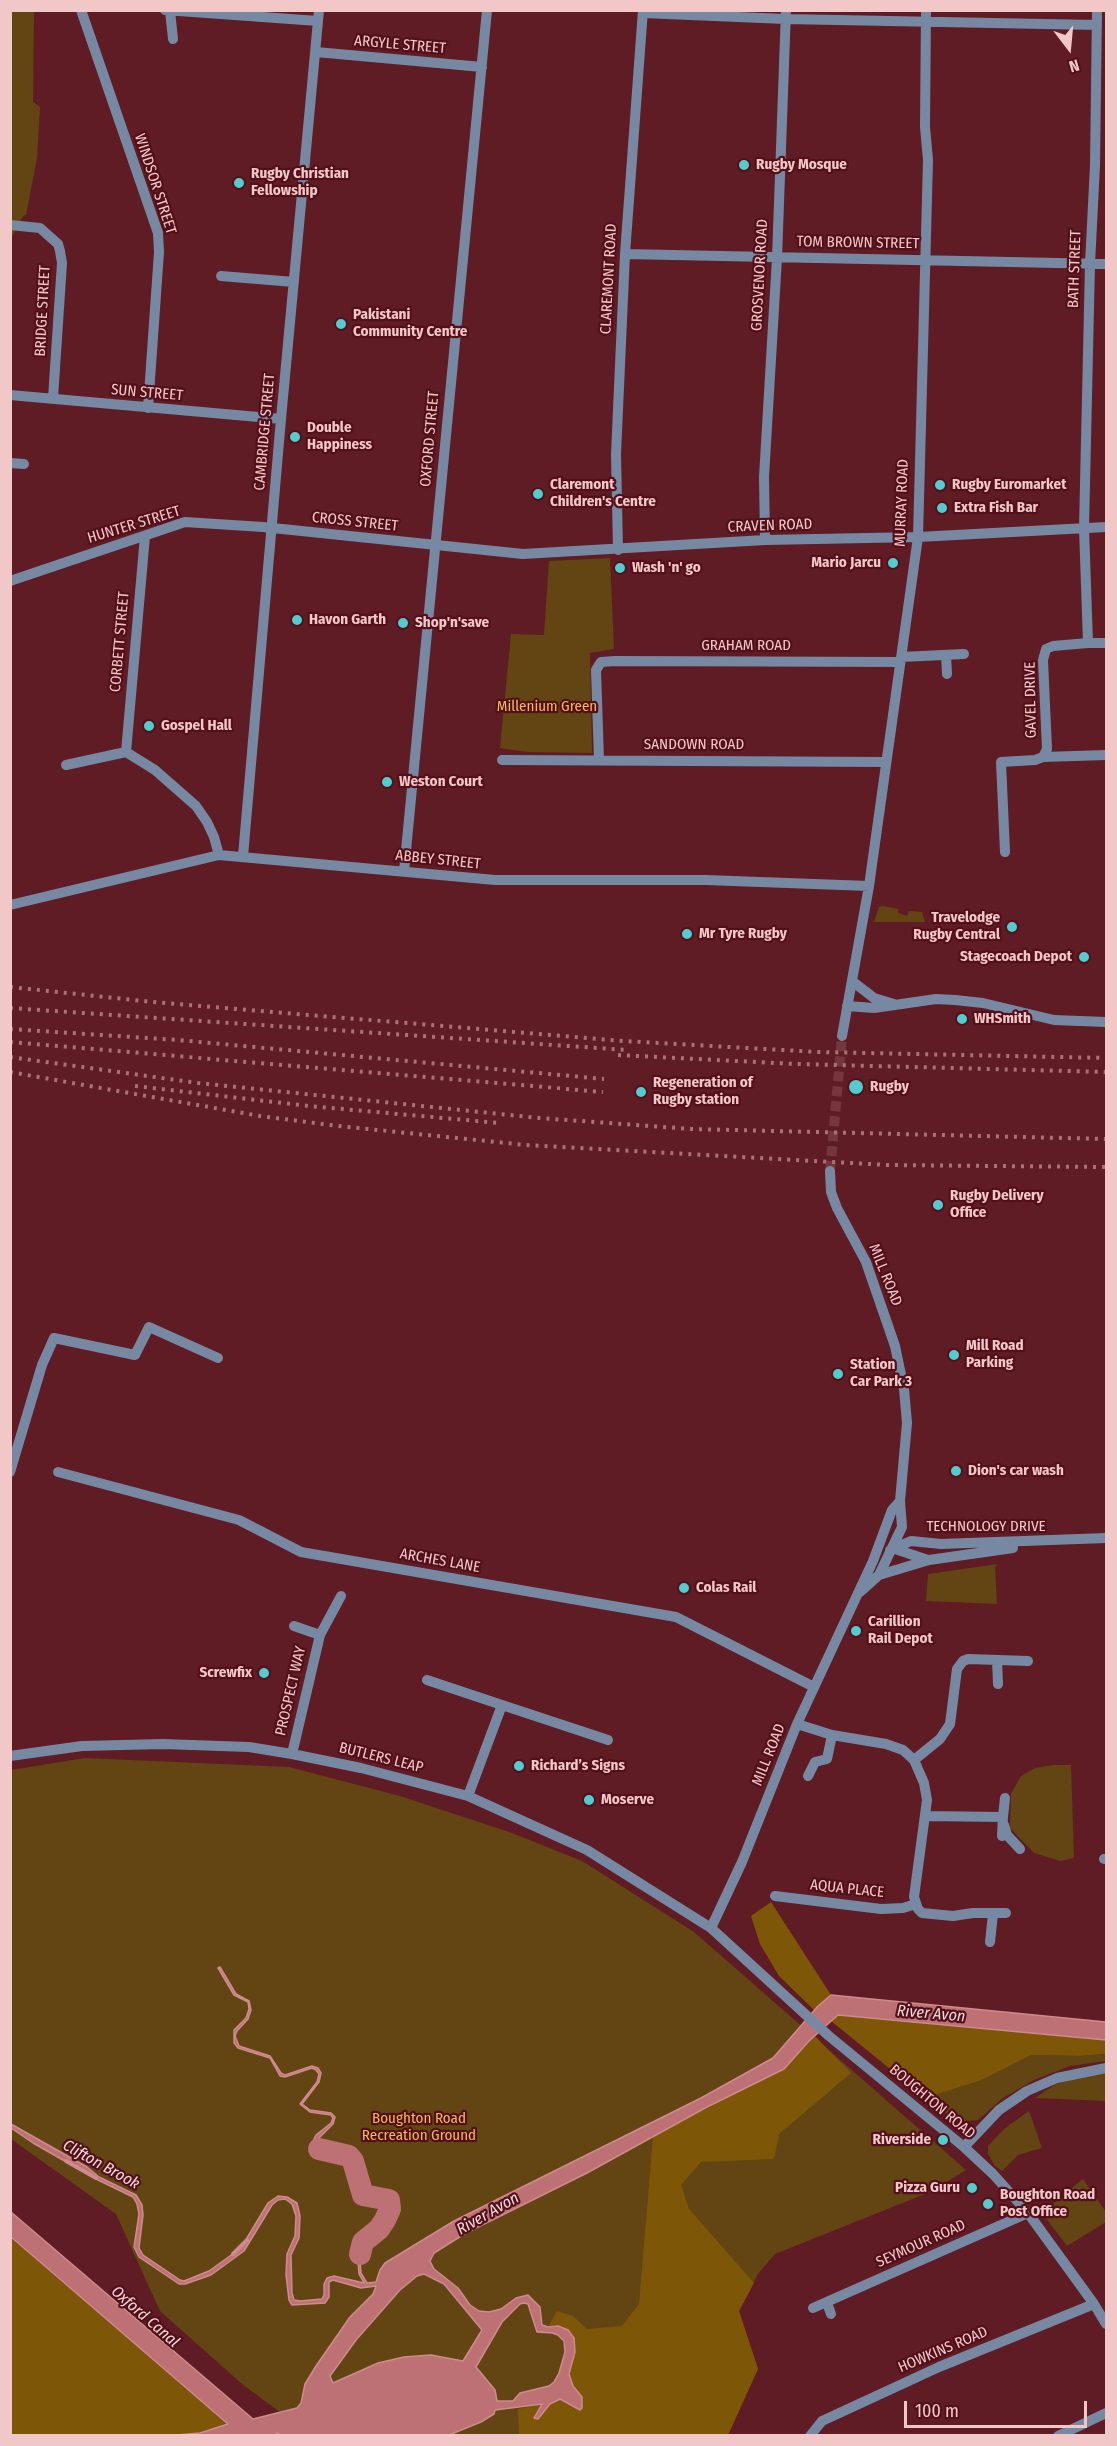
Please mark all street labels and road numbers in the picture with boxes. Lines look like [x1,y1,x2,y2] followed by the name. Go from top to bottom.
[353,32,447,58] street label: ARGYLE STREET
[130,131,180,237] street label: WINDSOR STREET
[748,219,772,331] street label: GROSVENOR ROAD
[597,223,621,335] street label: CLAREMONT ROAD
[1065,230,1085,308] street label: BATH STREET
[797,233,919,253] street label: TOM BROWN STREET
[32,265,54,357] street label: BRIDGE STREET
[251,373,279,491] street label: CAMBRIDGE STREET
[110,381,184,405] street label: SUN STREET
[417,390,443,488] street label: OXFORD STREET
[891,459,913,547] street label: MURRAY ROAD
[85,502,183,548] street label: HUNTER STREET
[311,509,399,535] street label: CROSS STREET
[727,516,813,536] street label: CRAVEN ROAD
[107,591,133,693] street label: CORBETT STREET
[701,637,791,655] street label: GRAHAM ROAD
[1021,662,1041,738] street label: GAVEL DRIVE
[644,736,744,754] street label: SANDOWN ROAD
[395,847,481,873] street label: ABBEY STREET
[864,1241,906,1309] street label: MILL ROAD
[926,1518,1046,1536] street label: TECHNOLOGY DRIVE
[398,1545,482,1577] street label: ARCHES LANE
[272,1645,310,1737] street label: PROSPECT WAY
[748,1721,790,1789] street label: MILL ROAD
[337,1739,425,1777] street label: BUTLERS LEAP
[809,1876,885,1902] street label: AQUA PLACE
[885,2061,979,2143] street label: BOUGHTON ROAD
[873,2216,969,2272] street label: SEYMOUR ROAD
[895,2323,991,2377] street label: HOWKINS ROAD

